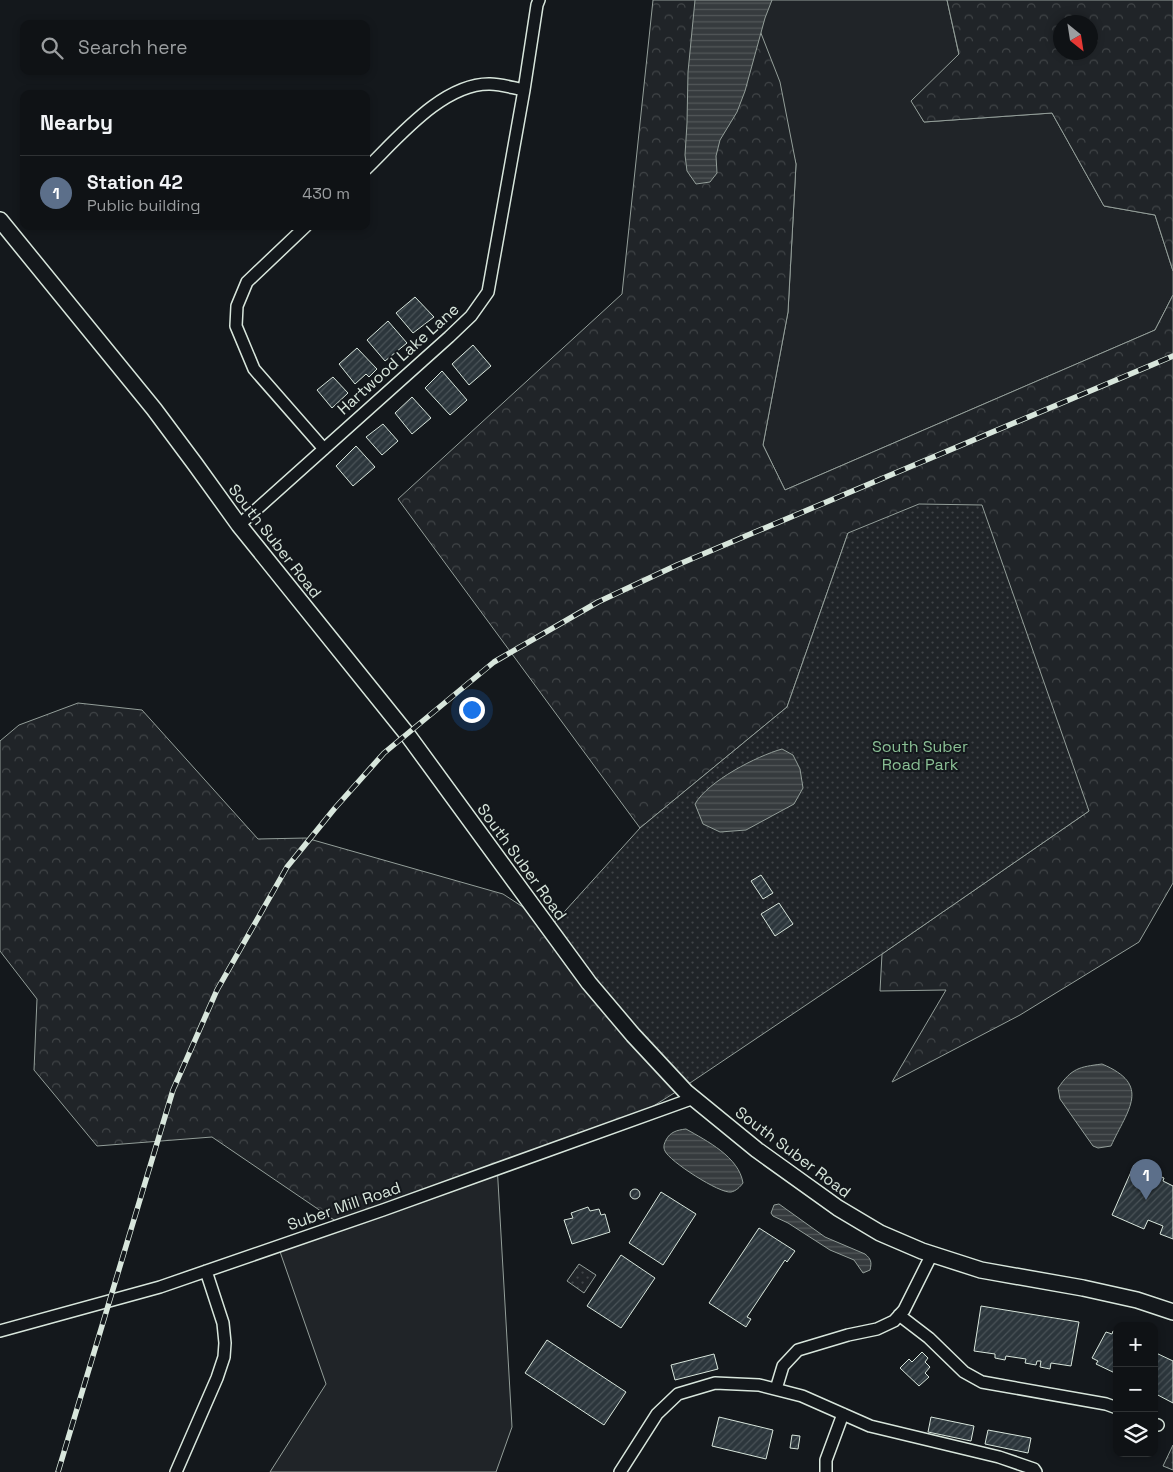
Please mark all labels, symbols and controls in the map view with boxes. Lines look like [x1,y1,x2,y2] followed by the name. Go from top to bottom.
[1053,15,1098,60] north arrow
[20,20,370,75] search box
[38,34,66,62] icon: search
[78,35,188,60] text: Search here
[40,109,113,136] text: Nearby
[87,170,183,195] text: Station 42
[52,183,60,204] text: 1
[302,183,350,204] text: 430 m
[87,195,200,216] text: Public building
[333,299,463,419] street label: Hartwood Lake Lane
[224,480,326,602] street label: South Suber Road
[459,697,485,723] your location
[872,736,968,775] park label: South Suber Road Park
[472,799,572,925] street label: South Suber Road
[731,1102,855,1202] street label: South Suber Road
[1130,1159,1162,1200] pin: 1
[285,1177,403,1235] street label: Suber Mill Road
[1113,1322,1158,1457] map controls
[1113,1322,1158,1367] button: +
[1113,1367,1158,1412] button: −
[1113,1412,1158,1457] button: layers

